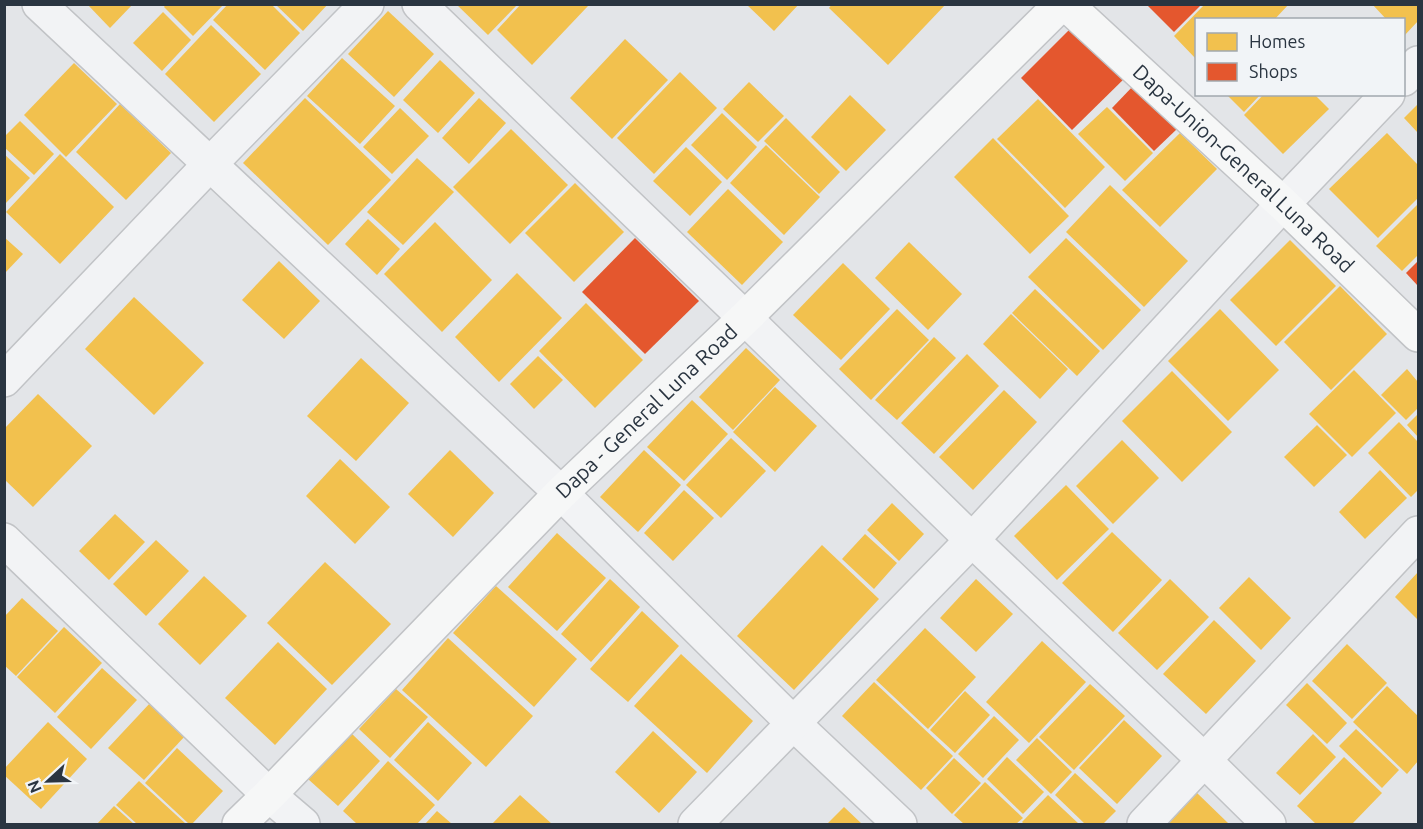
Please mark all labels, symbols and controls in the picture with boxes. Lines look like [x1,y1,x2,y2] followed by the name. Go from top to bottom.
[1195,18,1405,96] legend
[1249,31,1306,51] text: Homes
[1129,59,1359,277] street label: Dapa-Union-General Luna Road
[1249,61,1298,81] text: Shops
[550,319,742,503] street label: Dapa - General Luna Road
[18,751,78,811] north arrow
[24,778,45,796] text: N

